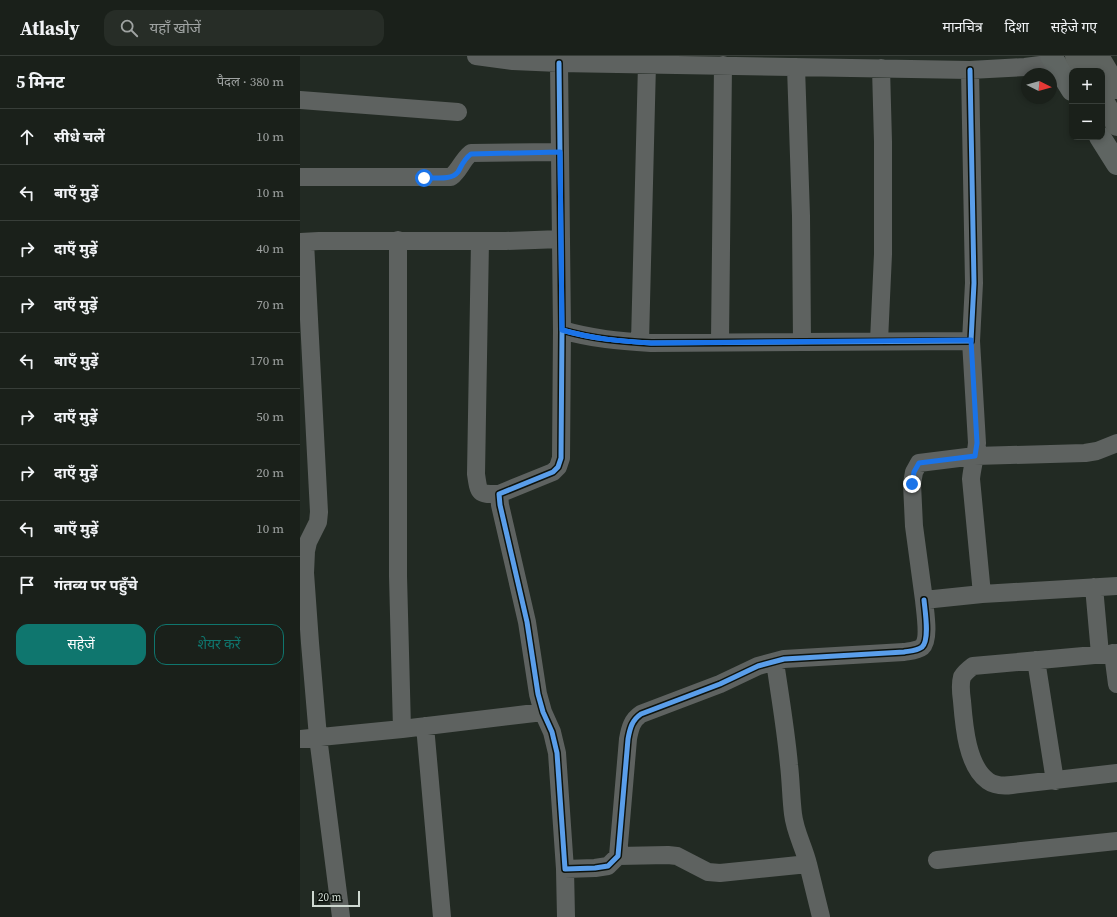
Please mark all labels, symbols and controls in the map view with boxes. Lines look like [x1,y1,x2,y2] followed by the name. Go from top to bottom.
[104,10,384,46] search box
[20,15,80,41] text: Atlasly
[118,17,140,39] icon: search
[150,17,201,38] text: यहाँ खोजें
[943,17,983,37] text: मानचित्र
[1005,17,1029,37] text: दिशा
[1051,17,1097,37] text: सहेजे गए
[1021,68,1057,104] north arrow
[1069,68,1105,140] map controls
[1069,68,1105,104] button: +
[16,70,65,94] text: 5 मिनट
[217,73,284,90] text: पैदल · 380 m
[1069,104,1105,140] button: −
[16,126,38,148] icon: ahead
[54,126,105,147] text: सीधे चलें
[256,128,284,145] text: 10 m
[415,169,433,187] route start
[16,182,38,204] icon: left
[54,182,98,203] text: बाएँ मुड़ें
[256,184,284,201] text: 10 m
[16,238,38,260] icon: right
[54,238,98,259] text: दाएँ मुड़ें
[256,240,284,257] text: 40 m
[16,294,38,316] icon: right
[54,294,98,315] text: दाएँ मुड़ें
[256,296,284,313] text: 70 m
[16,350,38,372] icon: left
[54,350,98,371] text: बाएँ मुड़ें
[250,352,284,369] text: 170 m
[16,406,38,428] icon: right
[54,406,98,427] text: दाएँ मुड़ें
[256,408,284,425] text: 50 m
[16,462,38,484] icon: right
[54,462,98,483] text: दाएँ मुड़ें
[256,464,284,481] text: 20 m
[903,475,921,493] route end
[16,518,38,540] icon: left
[54,518,98,539] text: बाएँ मुड़ें
[256,520,284,537] text: 10 m
[16,574,38,596] icon: arrive
[54,574,138,595] text: गंतव्य पर पहुँचे
[16,624,146,665] button: सहेजें
[154,624,284,665] button: शेयर करें
[312,889,360,908] scale bar
[318,890,341,905] text: 20 m

